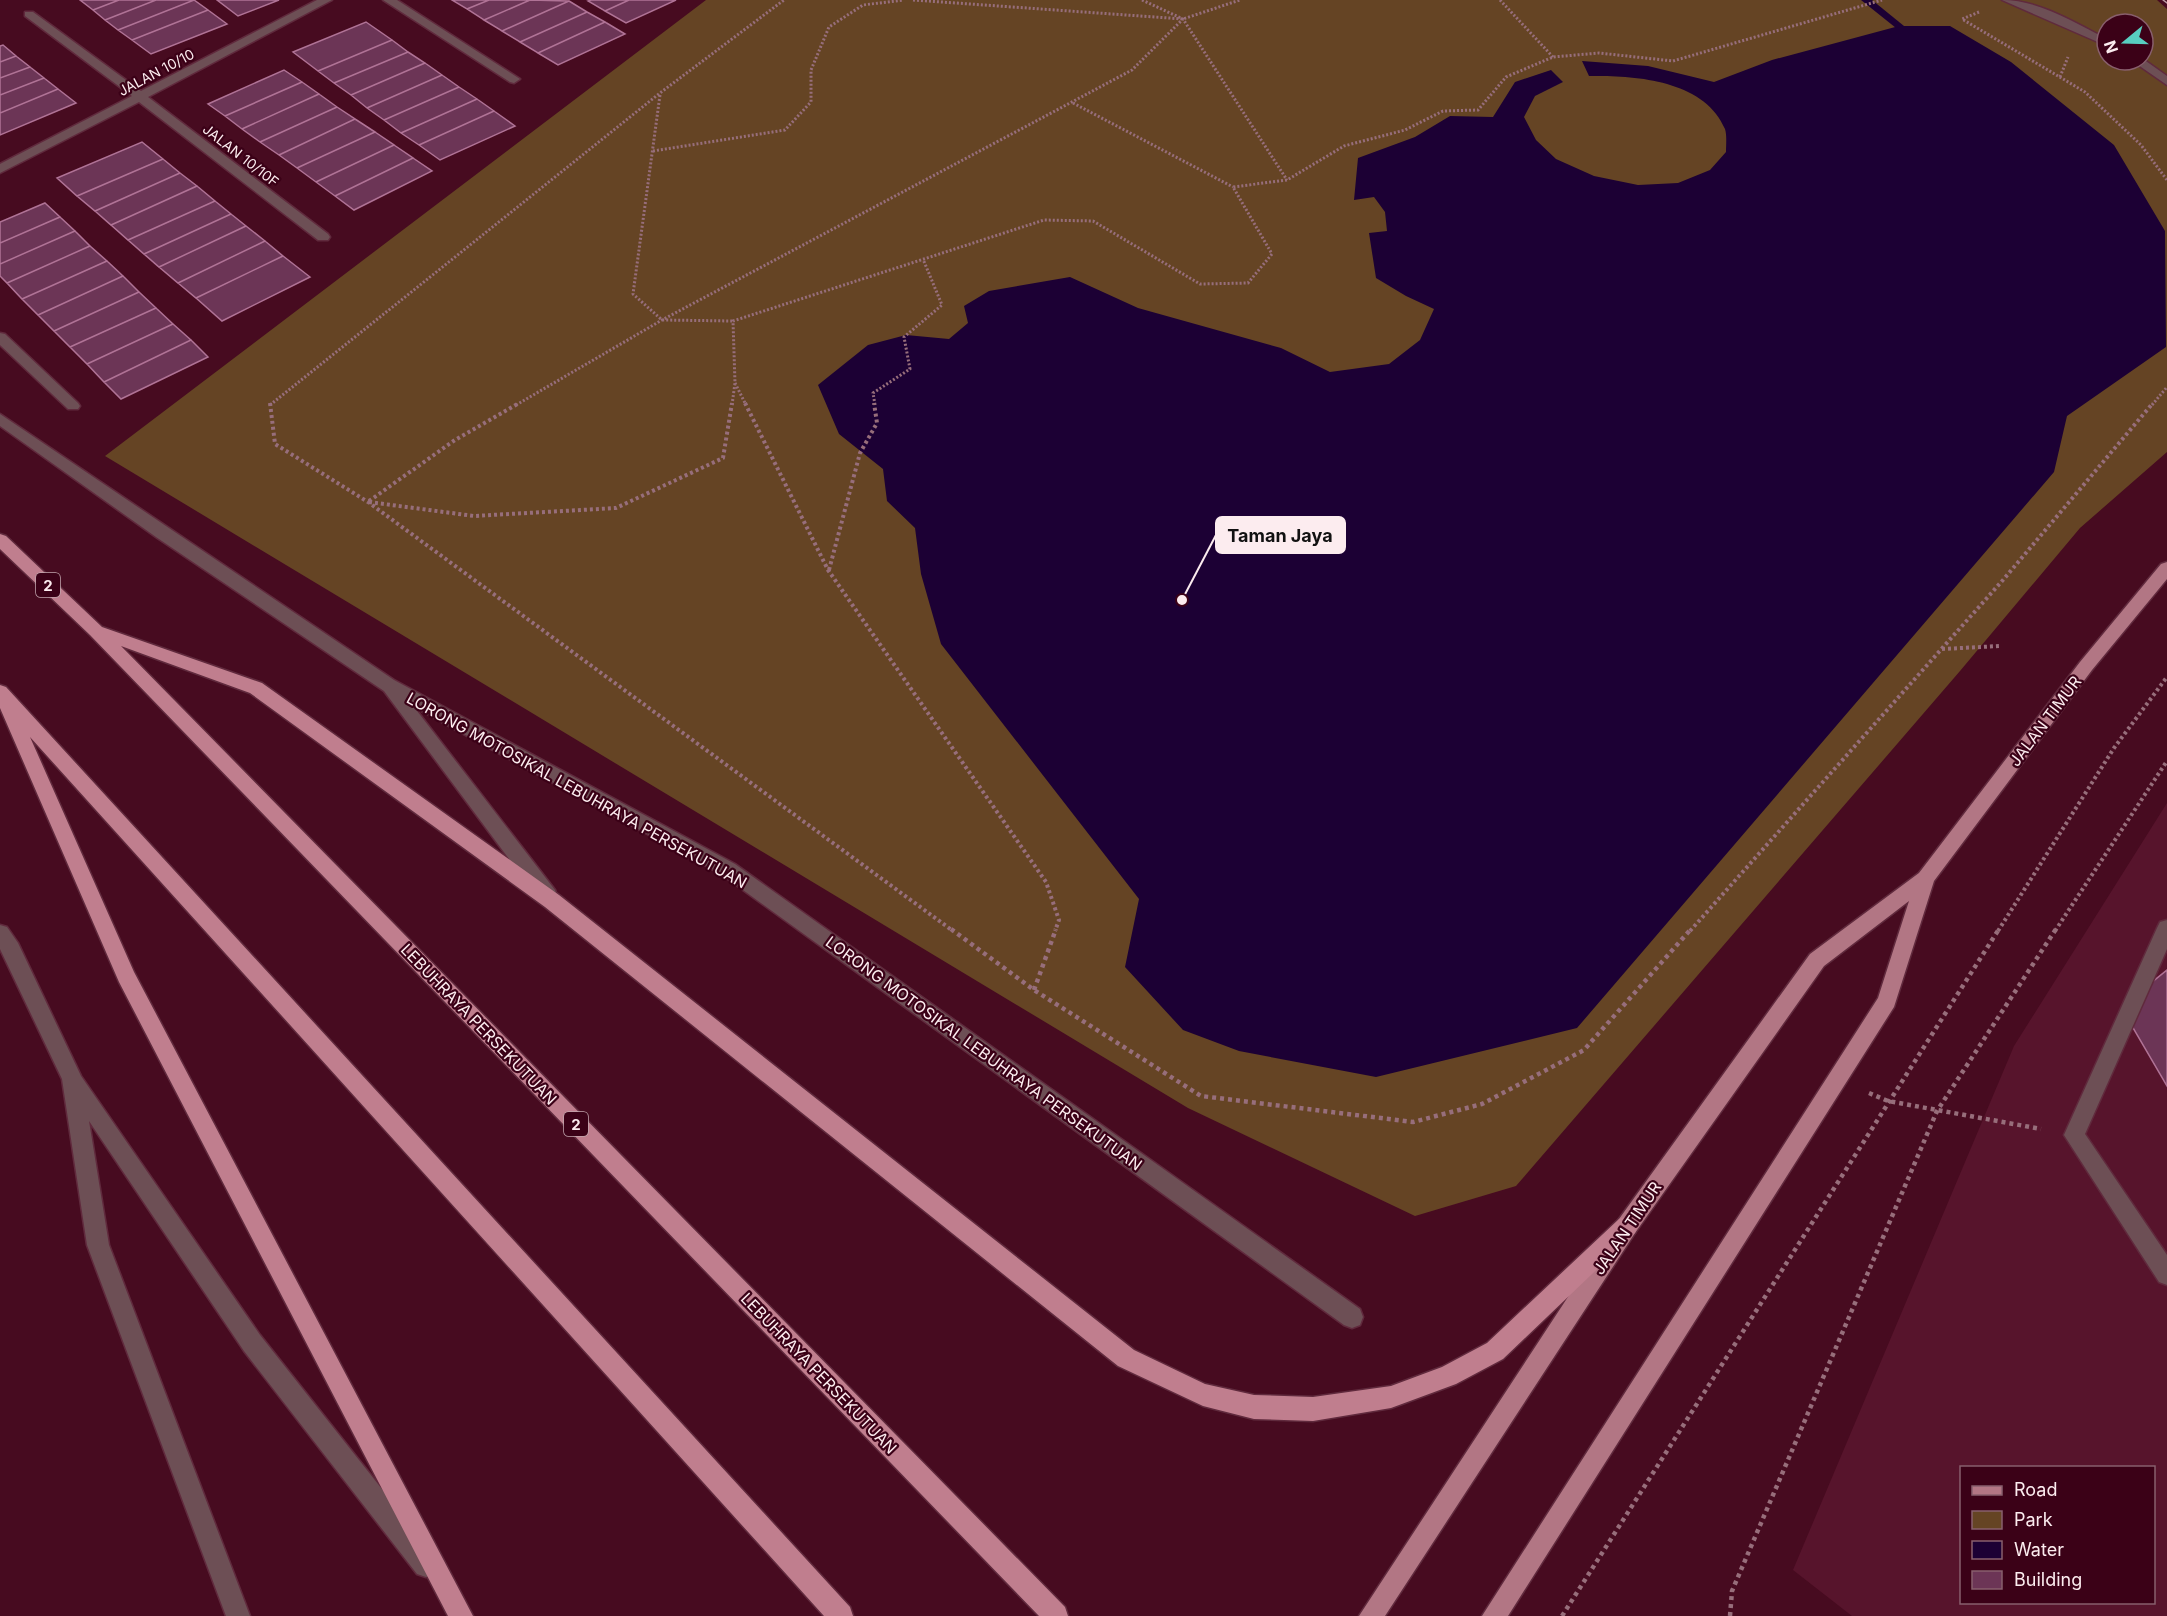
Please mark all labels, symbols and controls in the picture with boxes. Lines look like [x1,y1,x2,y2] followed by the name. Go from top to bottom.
[2095,12,2155,72] north arrow
[2099,38,2122,56] text: N
[115,45,197,99] street label: JALAN 10/10
[200,120,282,190] street label: JALAN 10/10F
[1216,517,1345,553] callout: Taman Jaya
[1227,525,1333,546] text: Taman Jaya
[36,573,60,597] road number: 2
[2005,672,2085,770] street label: JALAN TIMUR
[403,688,751,892] street label: LORONG MOTOSIKAL LEBUHRAYA PERSEKUTUAN
[822,931,1146,1175] street label: LORONG MOTOSIKAL LEBUHRAYA PERSEKUTUAN
[397,939,561,1109] street label: LEBUHRAYA PERSEKUTUAN
[564,1112,588,1136] road number: 2
[1589,1178,1665,1278] street label: JALAN TIMUR
[737,1288,901,1458] street label: LEBUHRAYA PERSEKUTUAN
[1960,1466,2155,1604] legend
[2014,1479,2057,1500] text: Road
[2014,1509,2053,1530] text: Park
[2014,1539,2064,1560] text: Water
[2014,1569,2082,1590] text: Building

